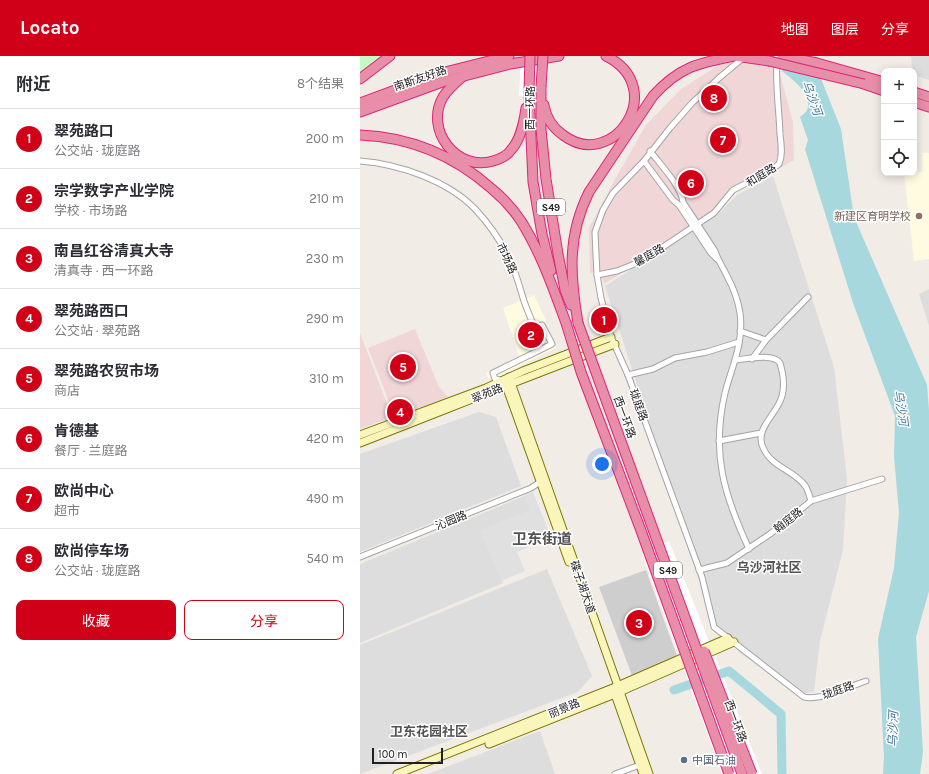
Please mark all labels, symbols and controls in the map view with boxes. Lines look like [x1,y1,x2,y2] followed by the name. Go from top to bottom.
[20,17,80,39] text: Locato
[781,21,809,38] text: 地图
[831,21,859,38] text: 图层
[881,21,909,38] text: 分享
[392,63,448,94] street label: 南斯友好路
[881,68,917,176] map controls
[881,68,917,104] button: +
[16,74,50,94] text: 附近
[297,76,344,91] text: 8个结果
[799,79,825,119] water label: 乌沙河
[701,83,727,113] pin: 8
[524,86,537,130] street label: 西一环路
[881,104,917,140] button: −
[54,122,114,140] text: 翠苑路口
[710,125,736,155] pin: 7
[27,131,31,146] text: 1
[306,131,344,146] text: 200 m
[881,140,917,176] button: locate
[54,143,141,158] text: 公交站 · 珑庭路
[744,161,779,189] street label: 和庭路
[678,168,704,198] pin: 6
[54,182,174,200] text: 宗学数字产业学院
[25,191,33,206] text: 2
[309,191,344,206] text: 210 m
[537,199,565,215] road number: S49
[54,203,128,218] text: 学校 · 市场路
[834,210,911,223] place label: 新建区育明学校
[914,211,924,221] marker: 新建区育明学校
[493,241,520,276] street label: 市场路
[54,242,174,260] text: 南昌红谷清真大寺
[632,242,667,269] street label: 馨庭路
[25,251,33,266] text: 3
[306,251,344,266] text: 230 m
[54,263,154,278] text: 清真寺 · 西一环路
[54,302,129,320] text: 翠苑路西口
[591,305,617,335] pin: 1
[25,311,33,326] text: 4
[306,311,344,326] text: 290 m
[518,320,544,350] pin: 2
[54,323,141,338] text: 公交站 · 翠苑路
[390,352,416,382] pin: 5
[54,362,159,380] text: 翠苑路农贸市场
[25,371,33,386] text: 5
[309,371,344,386] text: 310 m
[469,381,505,406] street label: 翠苑路
[54,383,80,398] text: 商店
[627,387,650,423] street label: 珑庭路
[891,389,911,429] water label: 乌沙河
[611,394,638,440] street label: 西一环路
[387,397,413,427] pin: 4
[54,422,99,440] text: 肯德基
[25,431,33,446] text: 6
[306,431,344,446] text: 420 m
[54,443,128,458] text: 餐厅 · 兰庭路
[592,454,612,474] your location
[54,482,114,500] text: 欧尚中心
[26,491,32,506] text: 7
[306,491,344,506] text: 490 m
[54,503,80,518] text: 超市
[771,505,805,536] street label: 翰庭路
[433,508,469,533] street label: 沁园路
[512,530,572,548] district label: 卫东街道
[54,542,129,560] text: 欧尚停车场
[25,551,33,566] text: 8
[306,551,344,566] text: 540 m
[567,559,598,615] street label: 碟子湖大道
[736,560,802,575] district label: 乌沙河社区
[654,562,682,578] road number: S49
[54,563,141,578] text: 公交站 · 珑庭路
[16,600,176,640] button: 收藏
[184,600,344,640] button: 分享
[626,608,652,638] pin: 3
[820,679,856,702] street label: 珑庭路
[546,696,582,721] street label: 丽景路
[722,698,749,744] street label: 西一环路
[885,709,901,747] water label: 乌沙河
[390,724,468,739] district label: 卫东花园社区
[372,746,443,765] scale bar
[378,748,408,761] text: 100 m
[692,754,736,767] place label: 中国石油
[679,755,689,765] marker: 中国石油

